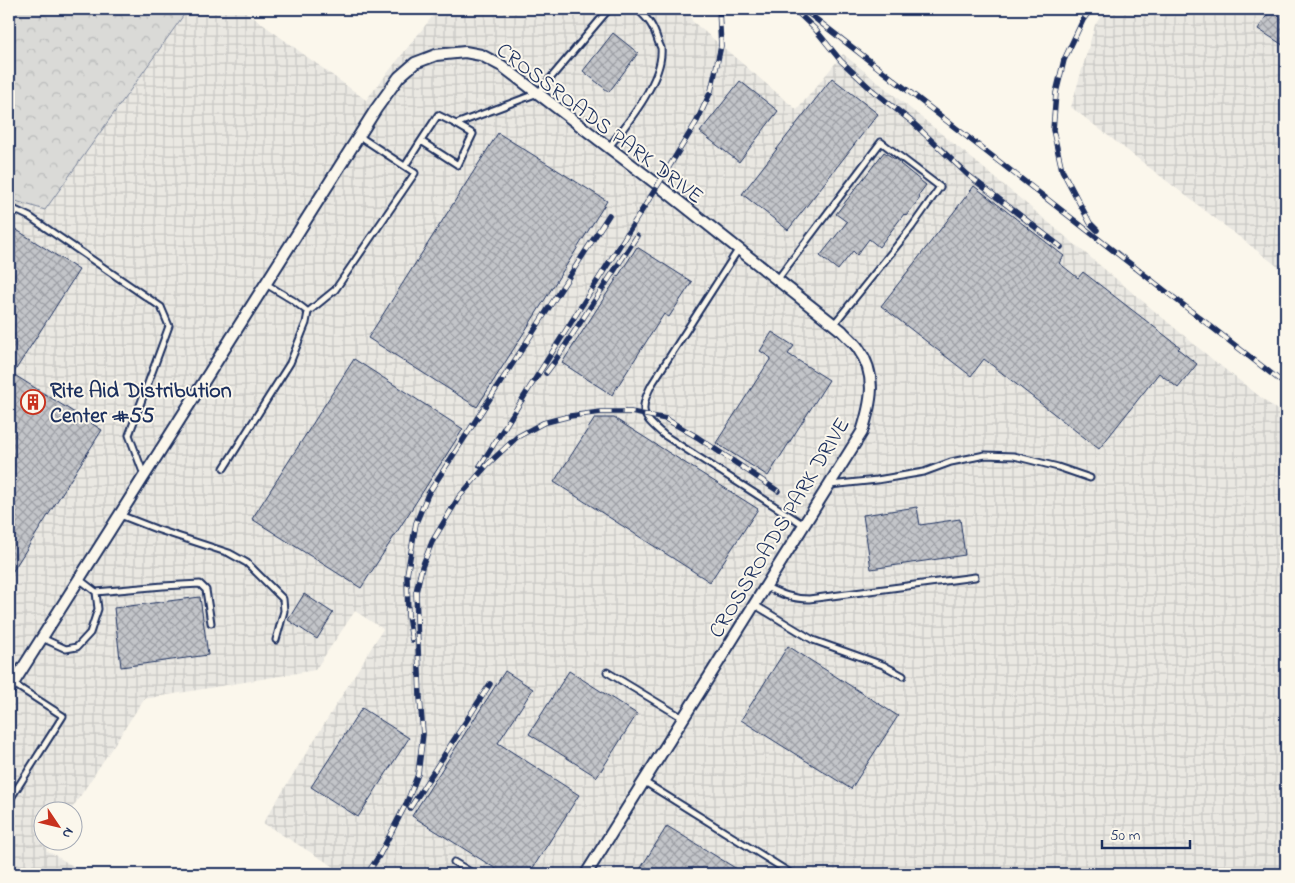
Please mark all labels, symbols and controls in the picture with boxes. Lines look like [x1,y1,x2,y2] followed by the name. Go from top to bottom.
[489,36,710,213] street label: CROSSROADS PARK DRIVE
[50,376,232,433] place label: Rite Aid Distribution Center #55
[20,389,46,415] building icon: Rite Aid Distribution Center #55
[702,412,859,645] street label: CROSSROADS PARK DRIVE
[32,800,82,850] north arrow
[1102,818,1190,850] scale bar
[56,823,79,842] text: N
[1110,825,1141,847] text: 50 m

